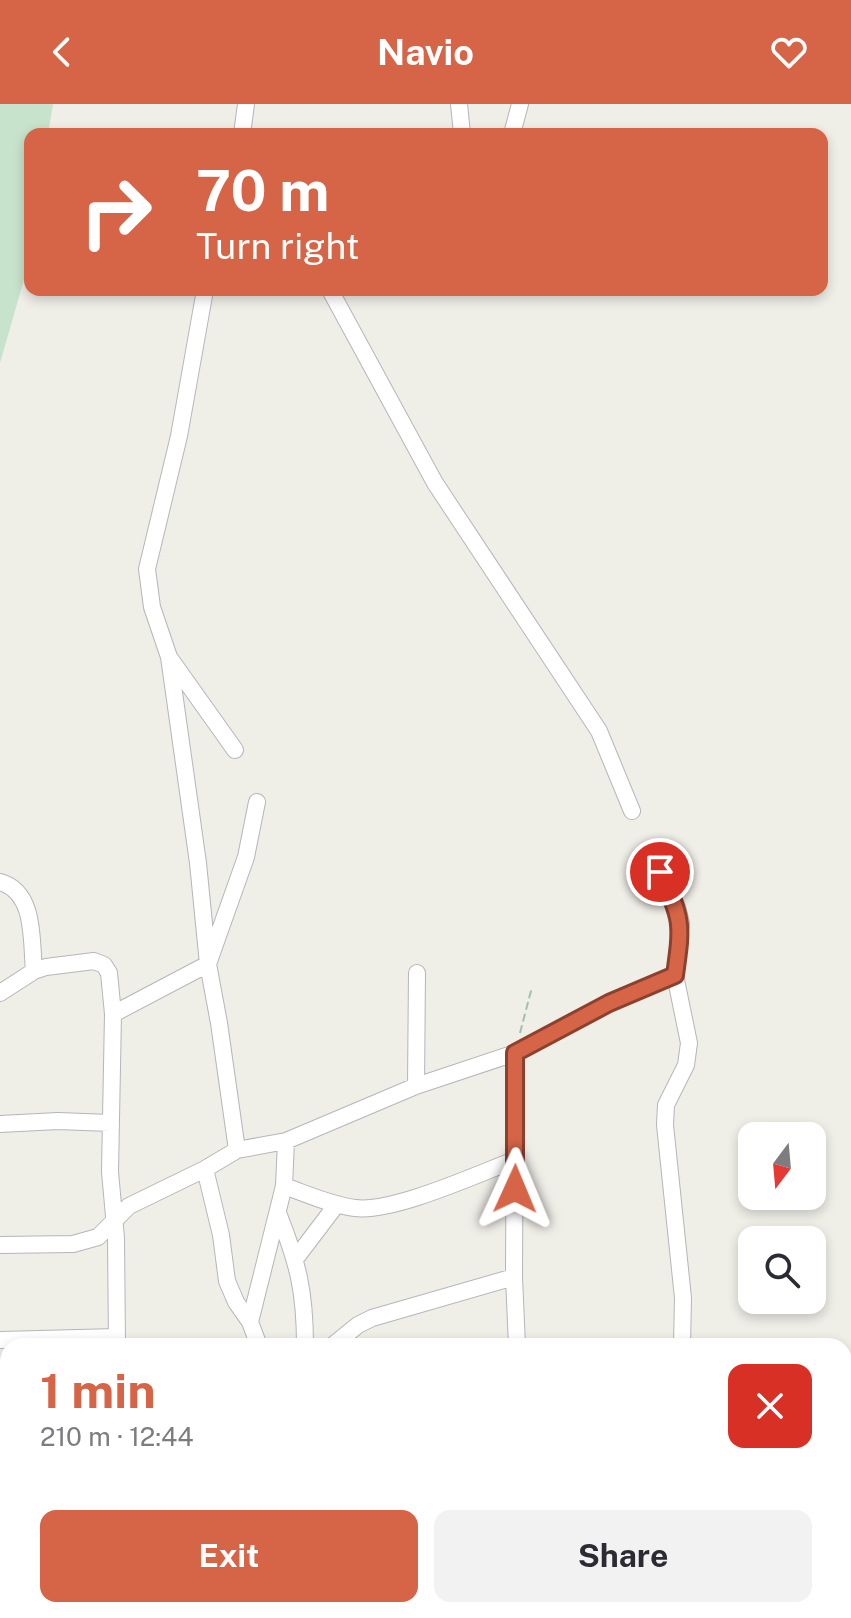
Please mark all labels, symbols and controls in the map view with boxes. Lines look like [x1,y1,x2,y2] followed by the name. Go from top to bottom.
[40,30,84,74] icon: back
[767,30,811,74] icon: heart
[377,31,474,73] text: Navio
[196,158,329,224] text: 70 m
[64,160,168,264] icon: right
[196,225,359,267] text: Turn right
[626,838,694,906] pin
[638,850,682,894] icon: arrive
[738,1122,826,1210] north arrow
[738,1122,826,1314] map controls
[473,1147,557,1231] position arrow
[738,1226,826,1314] button: search
[40,1362,156,1419] text: 1 min
[728,1364,812,1448] button: close
[40,1421,194,1452] text: 210 m · 12:44
[40,1510,418,1602] button: Exit
[434,1510,812,1602] button: Share

